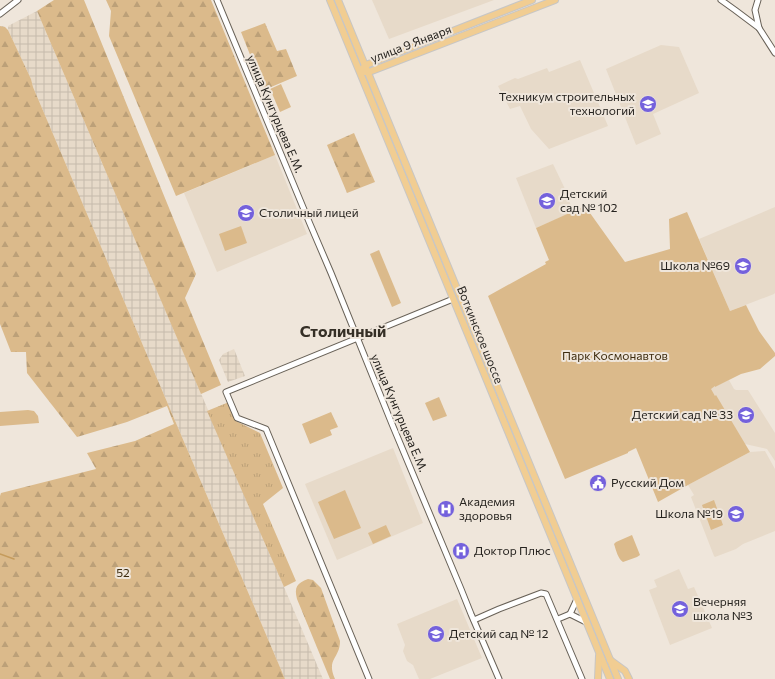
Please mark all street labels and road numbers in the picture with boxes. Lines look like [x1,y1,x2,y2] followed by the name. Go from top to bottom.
[368,21,453,65] street label: улица 9 Января
[245,53,307,175] street label: улица Кунгурцева Е.М.
[455,284,507,385] street label: Воткинское шоссе
[369,352,431,474] street label: улица Кунгурцева Е.М.

